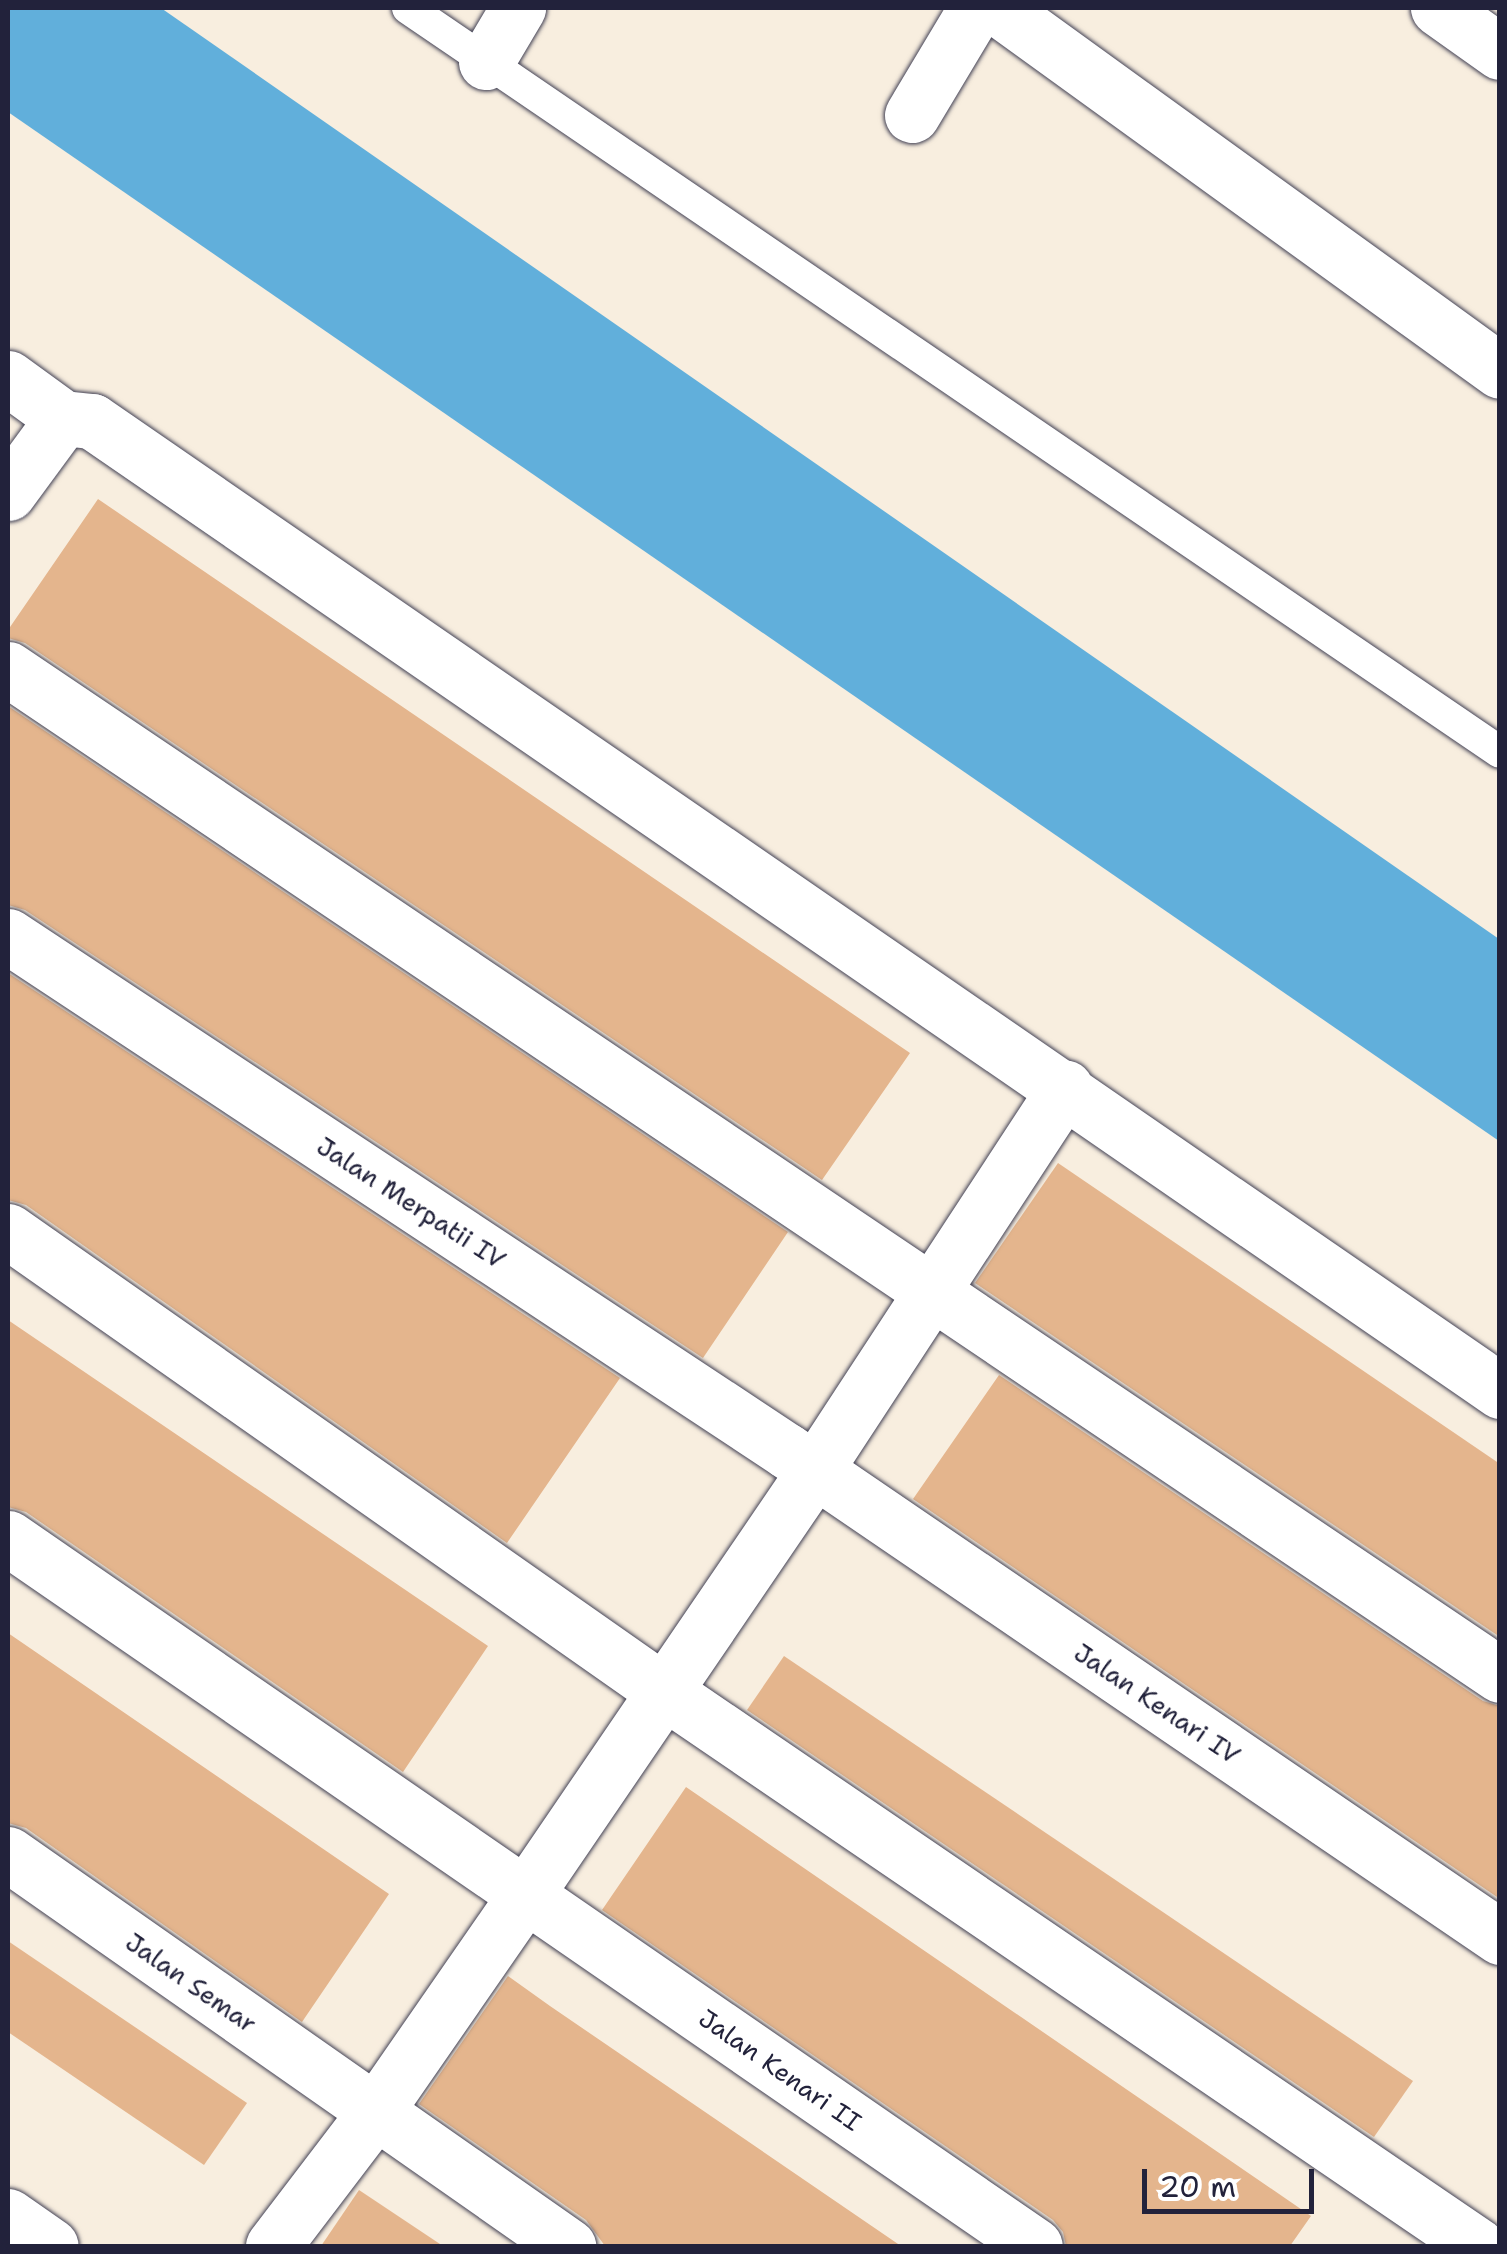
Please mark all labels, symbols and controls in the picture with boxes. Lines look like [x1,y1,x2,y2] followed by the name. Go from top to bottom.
[311,1131,511,1275] street label: Jalan Merpatii IV
[1068,1637,1246,1771] street label: Jalan Kenari IV
[120,1927,262,2039] street label: Jalan Semar
[693,2003,867,2137] street label: Jalan Kenari II
[1147,2149,1320,2211] scale bar
[1159,2166,1236,2207] text: 20 m

